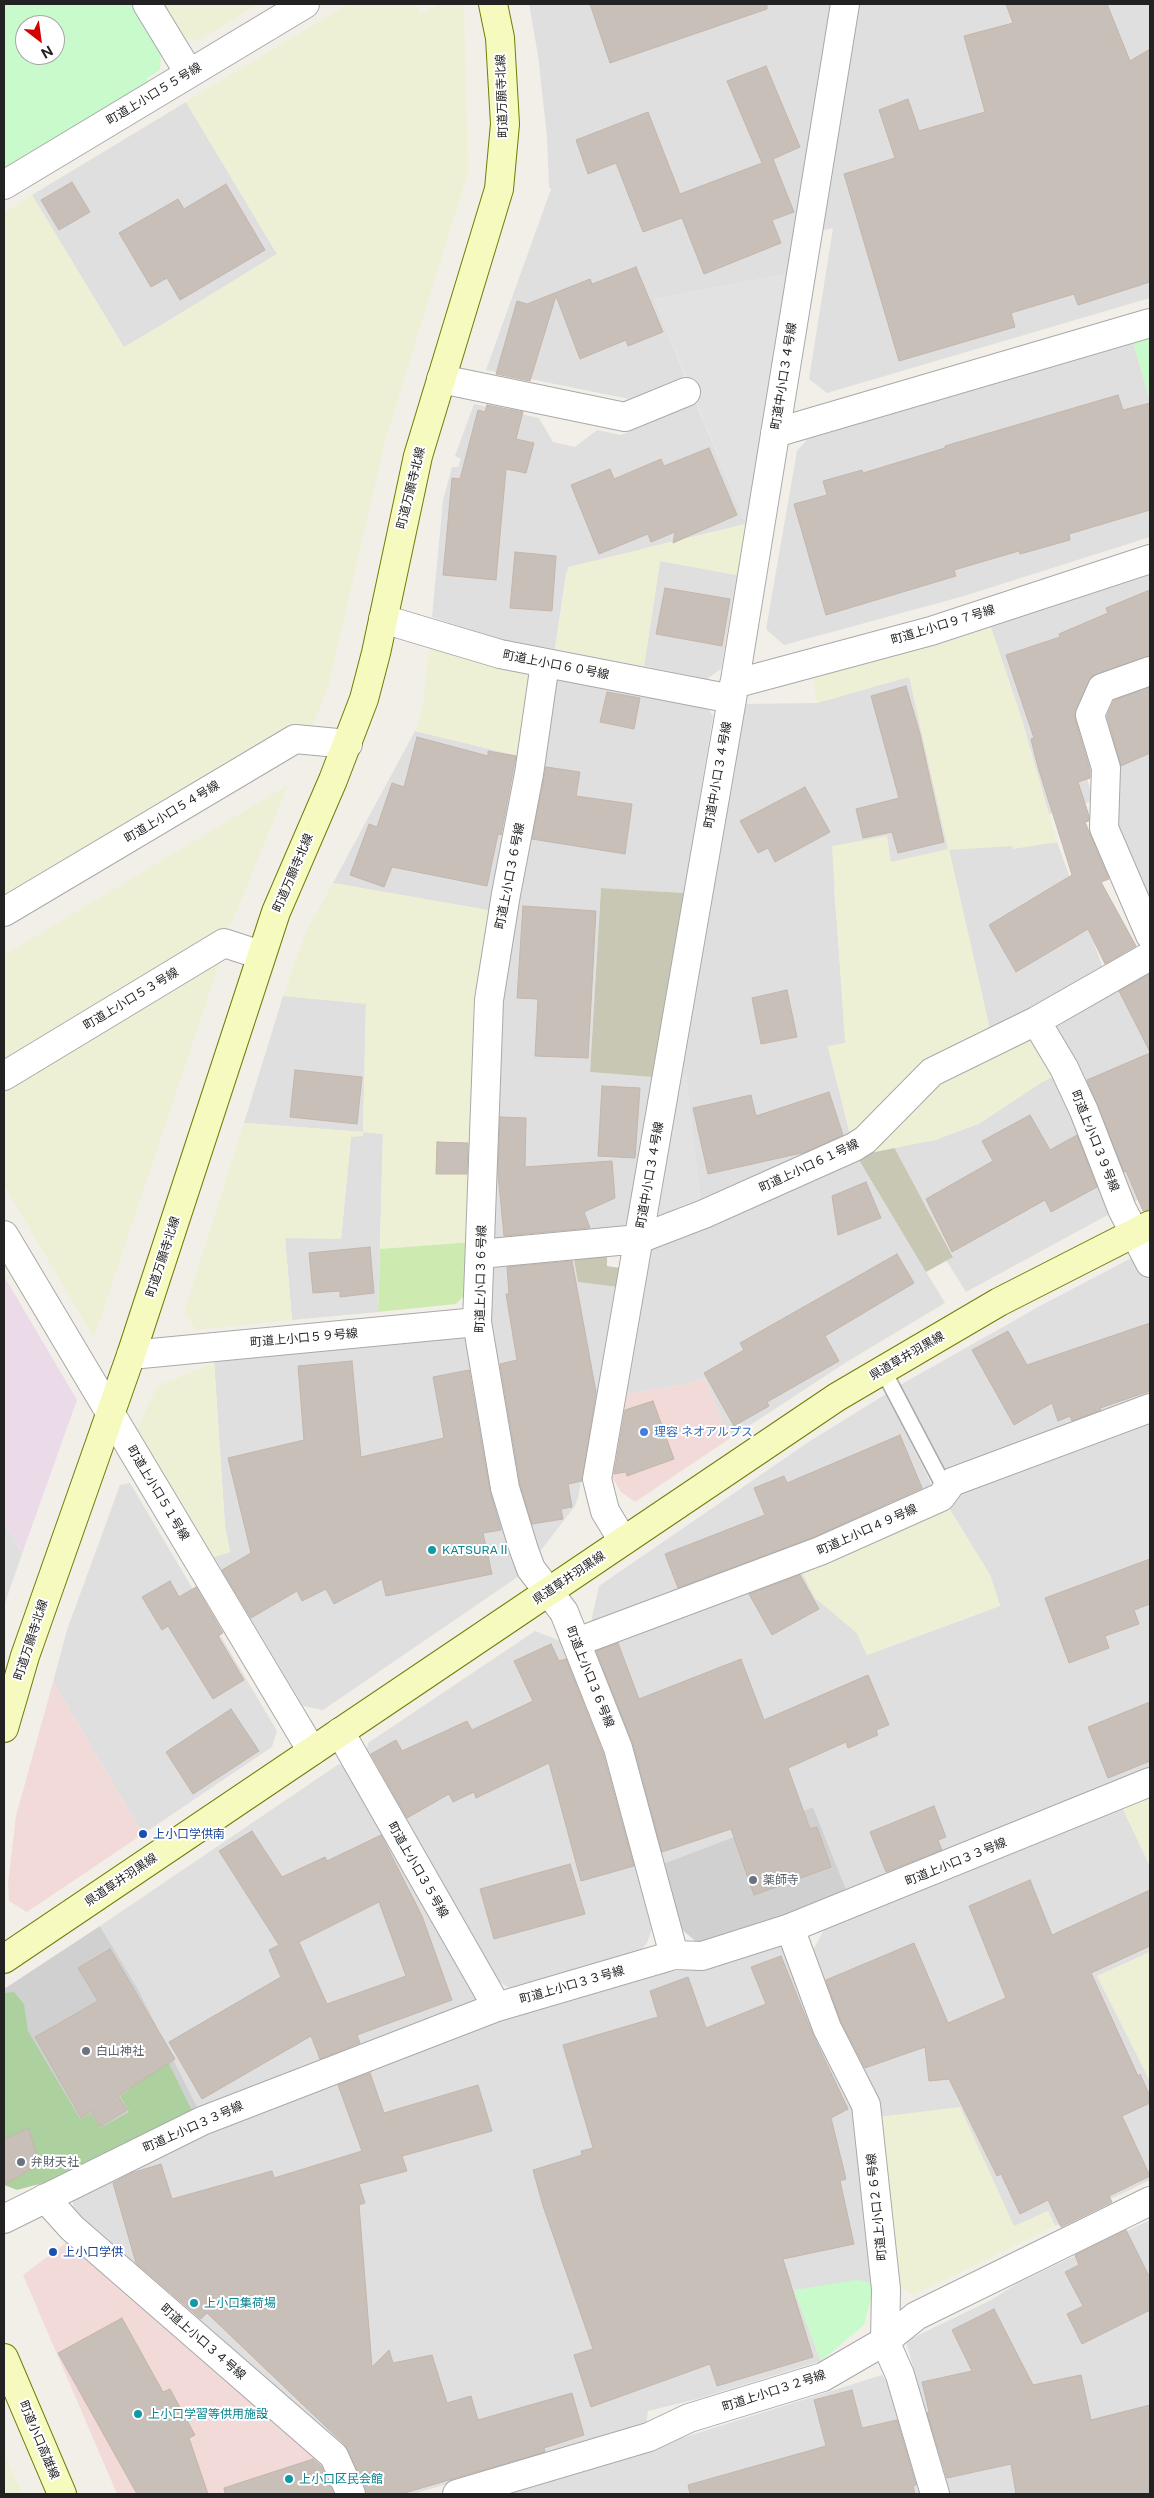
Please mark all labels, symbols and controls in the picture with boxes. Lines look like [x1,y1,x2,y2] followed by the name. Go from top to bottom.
[15,15,65,65] north arrow
[38,42,56,62] text: N
[493,54,511,138] street label: 町道万願寺北線
[104,60,204,128] street label: 町道上小口５５号線
[768,322,800,430] street label: 町道中小口３４号線
[394,446,428,530] street label: 町道万願寺北線
[889,602,997,648] street label: 町道上小口９７号線
[502,648,610,682] street label: 町道上小口６０号線
[702,721,734,829] street label: 町道中小口３４号線
[122,778,222,846] street label: 町道上小口５４号線
[493,822,527,930] street label: 町道上小口３６号線
[270,832,316,914] street label: 町道万願寺北線
[81,965,181,1033] street label: 町道上小口５３号線
[1068,1088,1122,1194] street label: 町道上小口３９号線
[634,1121,666,1229] street label: 町道中小口３４号線
[757,1137,861,1195] street label: 町道上小口６１号線
[143,1215,183,1299] street label: 町道万願寺北線
[473,1225,489,1333] street label: 町道上小口３６号線
[250,1326,358,1350] street label: 町道上小口５９号線
[867,1329,947,1383] street label: 県道草井羽黒線
[654,1425,753,1439] place label: 理容 ネオアルプス
[638,1426,650,1438] marker: 理容 ネオアルプス
[124,1443,192,1543] street label: 町道上小口５１号線
[815,1501,919,1559] street label: 町道上小口４９号線
[442,1543,510,1557] place label: KATSURAⅡ
[426,1544,438,1556] marker: KATSURAⅡ
[530,1549,608,1607] street label: 県道草井羽黒線
[11,1598,51,1682] street label: 町道万願寺北線
[563,1624,617,1730] street label: 町道上小口３６号線
[385,1820,451,1920] street label: 町道上小口３５号線
[153,1827,225,1841] place label: 上小口学供南
[137,1828,149,1840] marker: 上小口学供南
[903,1835,1009,1889] street label: 町道上小口３３号線
[82,1851,160,1909] street label: 県道草井羽黒線
[763,1873,799,1887] place label: 薬師寺
[747,1874,759,1886] marker: 薬師寺
[518,1963,626,2007] street label: 町道上小口３３号線
[96,2044,144,2058] place label: 白山神社
[80,2045,92,2057] marker: 白山神社
[141,2098,245,2156] street label: 町道上小口３３号線
[864,2153,890,2261] street label: 町道上小口２６号線
[31,2155,79,2169] place label: 弁財天社
[15,2156,27,2168] marker: 弁財天社
[63,2245,123,2259] place label: 上小口学供
[47,2246,59,2258] marker: 上小口学供
[204,2296,276,2310] place label: 上小口集荷場
[188,2297,200,2309] marker: 上小口集荷場
[158,2301,248,2383] street label: 町道上小口３４号線
[720,2367,828,2415] street label: 町道上小口３２号線
[16,2399,62,2481] street label: 町道小口高雄線
[148,2407,268,2421] place label: 上小口学習等供用施設
[132,2408,144,2420] marker: 上小口学習等供用施設
[299,2472,383,2486] place label: 上小口区民会館
[283,2473,295,2485] marker: 上小口区民会館

